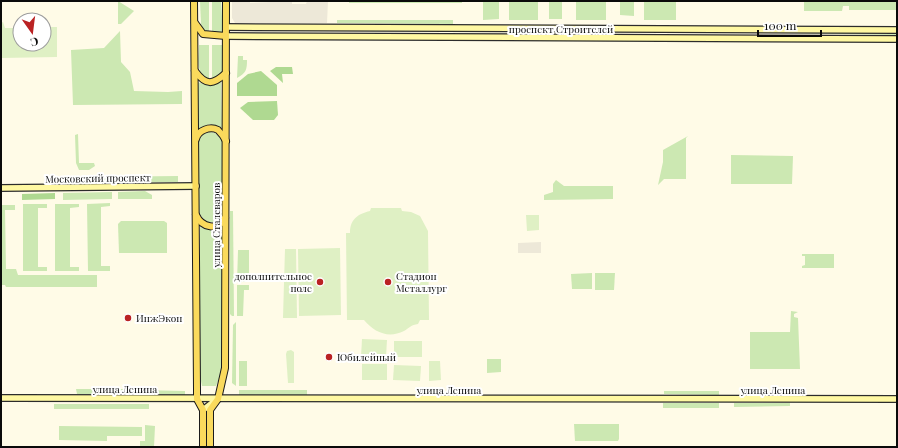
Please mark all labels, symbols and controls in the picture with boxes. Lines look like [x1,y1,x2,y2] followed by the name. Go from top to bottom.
[12,12,52,52] north arrow
[758,12,821,38] scale bar
[764,17,797,33] text: 100 m
[509,22,613,36] street label: проспект Строителей
[29,34,40,50] text: С
[45,170,151,186] street label: Московский проспект
[209,182,223,268] street label: улица Сталеваров
[235,269,312,295] place label: дополнительное поле
[396,269,447,295] place label: Стадион Металлург
[315,277,325,287] marker: дополнительное поле
[383,277,393,287] marker: Стадион Металлург
[136,311,182,325] place label: ИнжЭкон
[123,313,133,323] marker: ИнжЭкон
[337,350,396,364] place label: Юбилейный
[324,352,334,362] marker: Юбилейный
[92,382,157,396] street label: улица Ленина
[416,383,481,397] street label: улица Ленина
[740,383,805,397] street label: улица Ленина

